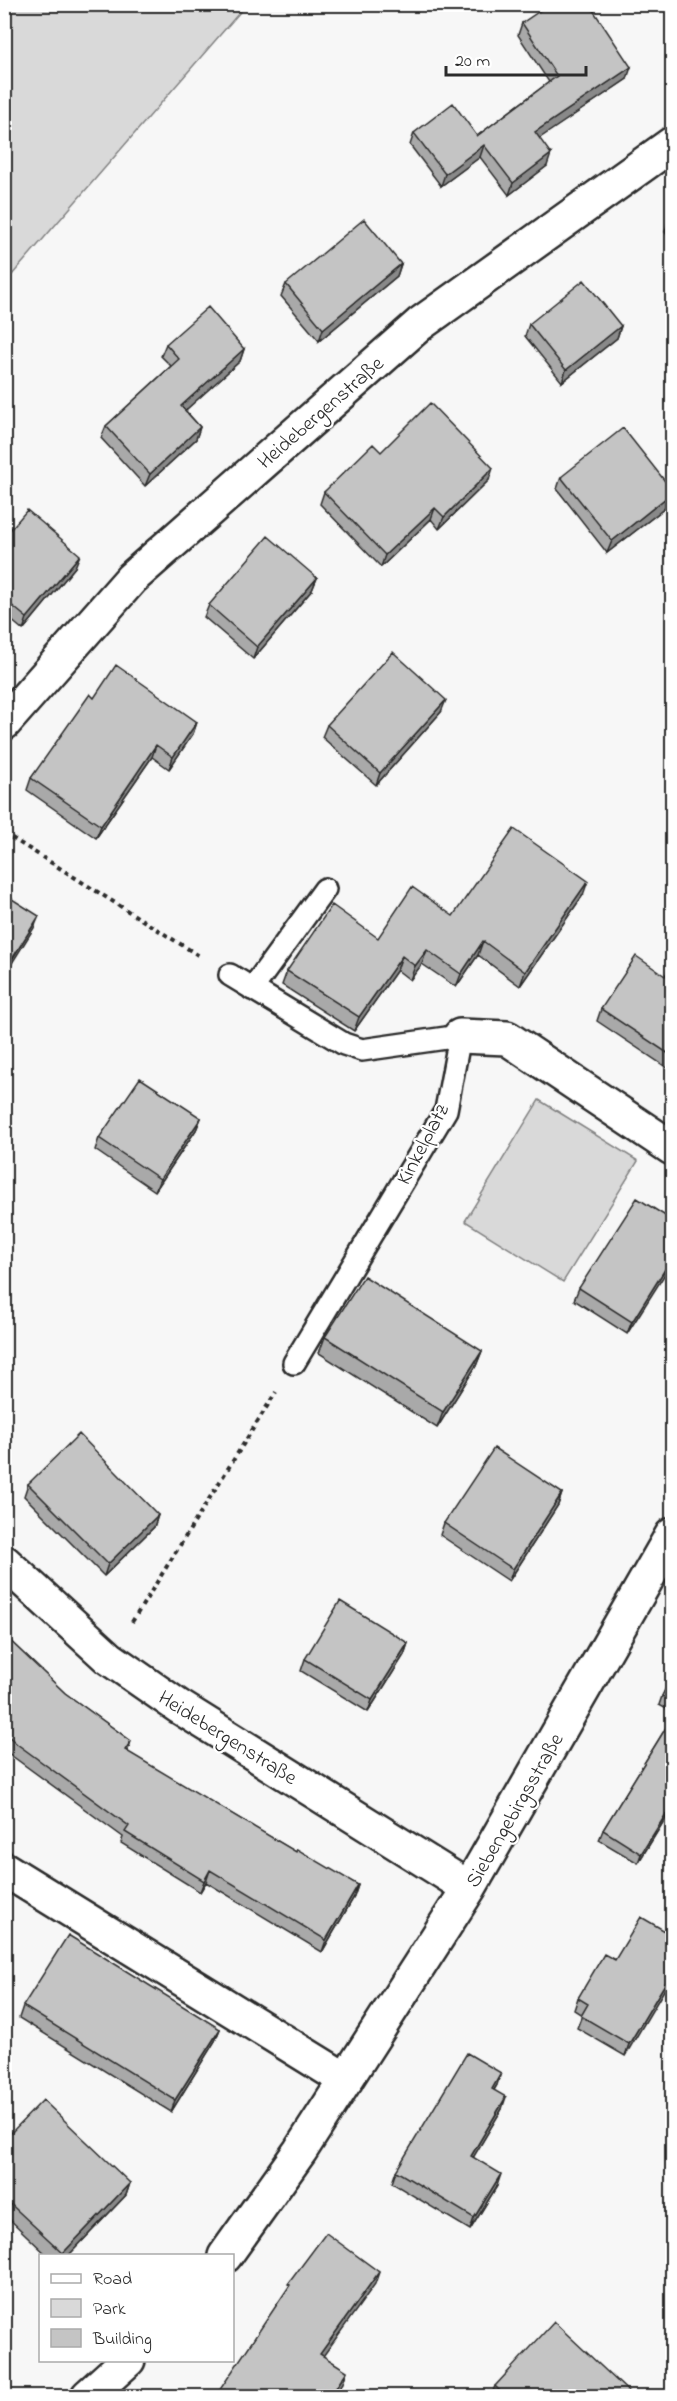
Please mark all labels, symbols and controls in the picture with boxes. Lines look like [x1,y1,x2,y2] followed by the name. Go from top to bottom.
[446,39,586,77] scale bar
[455,49,490,75] text: 20 m
[252,350,393,478] street label: Heidebergenstraße
[390,1099,458,1191] street label: Kinkelplatz
[151,1684,303,1795] street label: Heidebergenstraße
[459,1728,574,1895] street label: Siebengebirgsstraße
[39,2254,234,2362] legend
[93,2267,132,2293] text: Road
[93,2297,126,2323] text: Park
[92,2327,152,2354] text: Building

